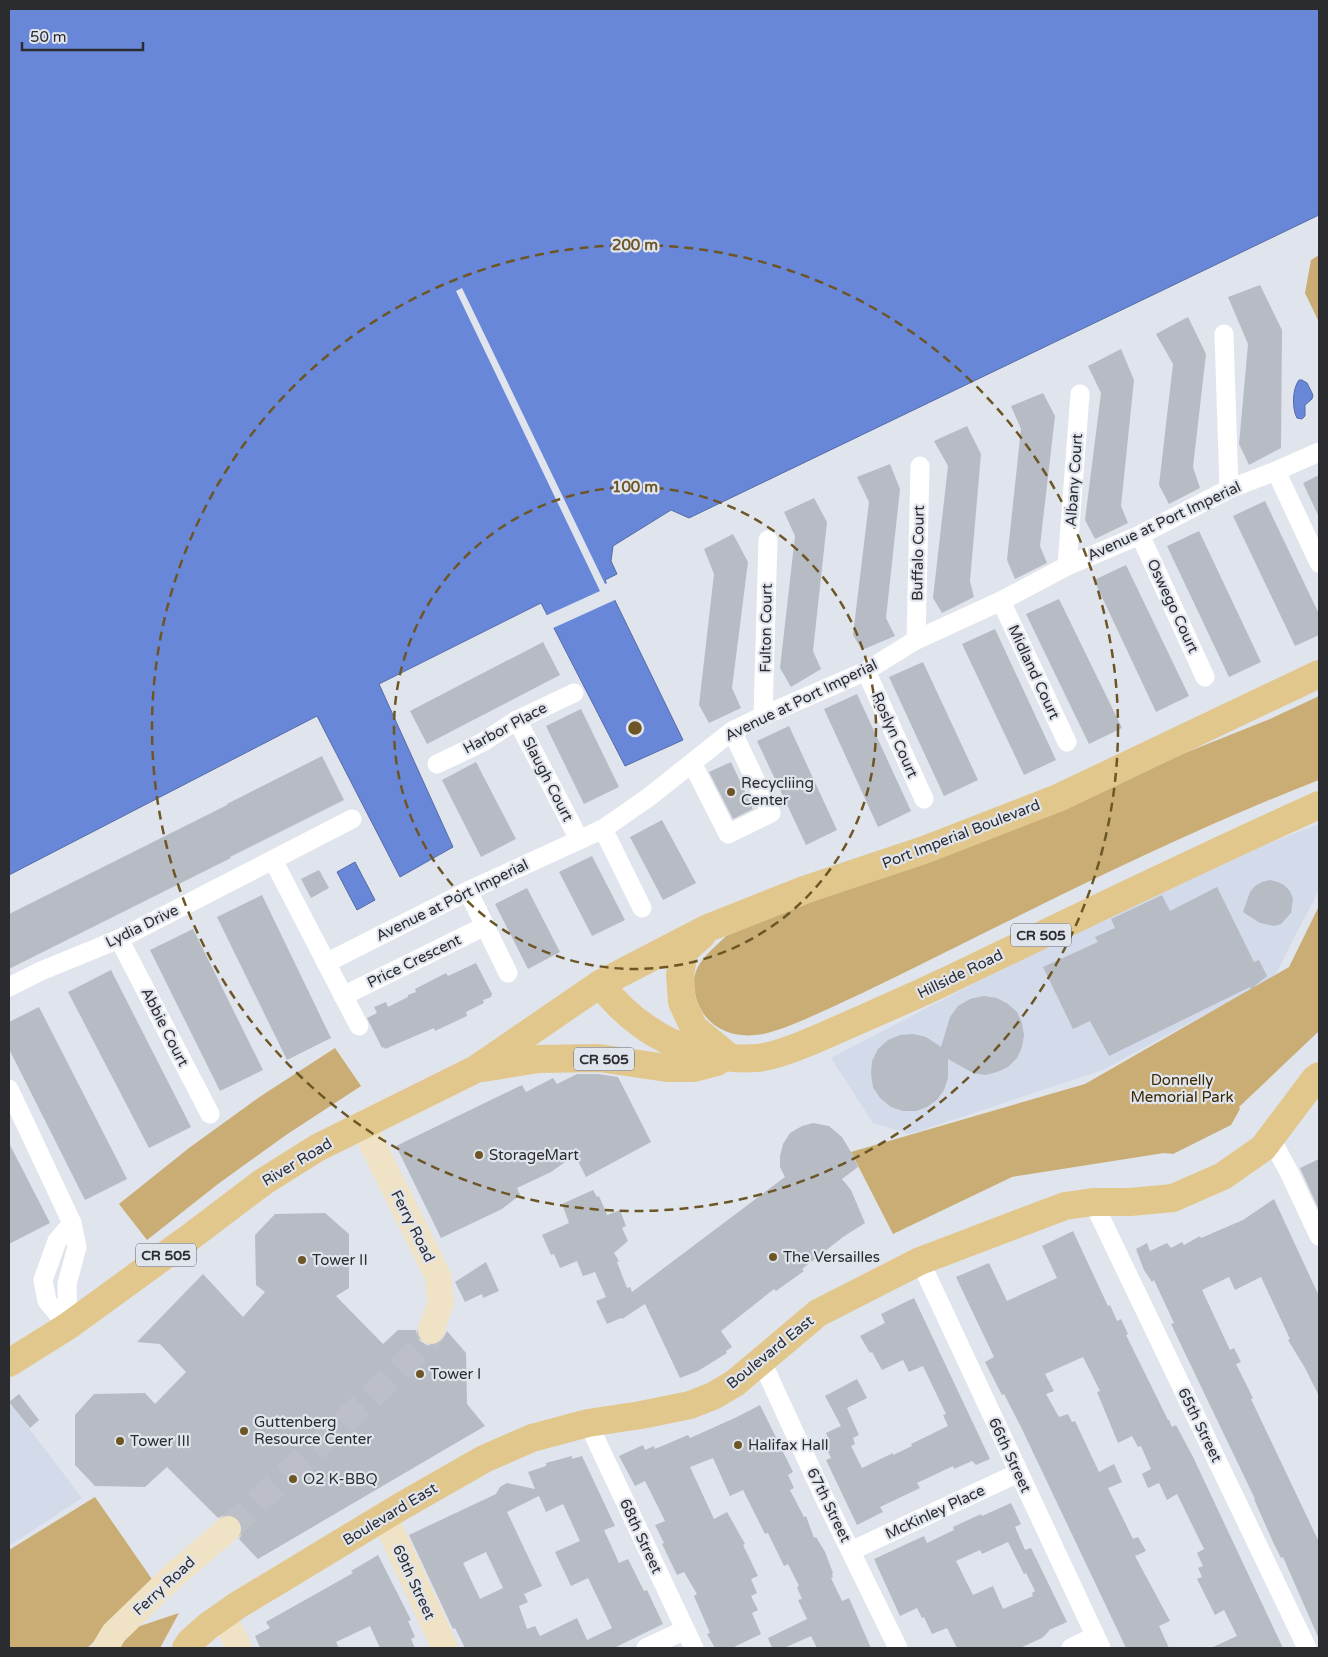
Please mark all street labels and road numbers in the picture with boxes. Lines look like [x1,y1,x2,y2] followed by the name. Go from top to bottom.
[1062,432,1086,527] street label: Albany Court
[1084,477,1244,565] street label: Avenue at Port Imperial
[908,505,928,601] street label: Buffalo Court
[1143,556,1203,656] street label: Oswego Court
[756,583,776,673] street label: Fulton Court
[1004,622,1064,722] street label: Midland Court
[722,655,880,745] street label: Avenue at Port Imperial
[868,689,922,781] street label: Roslyn Court
[460,698,550,758] street label: Harbor Place
[519,734,577,825] street label: Slaugh Court
[879,796,1043,872] street label: Port Imperial Boulevard
[373,855,531,945] street label: Avenue at Port Imperial
[103,901,181,951] street label: Lydia Drive
[1011,924,1071,946] road number: CR 505
[364,930,464,992] street label: Price Crescent
[914,946,1006,1002] street label: Hillside Road
[137,985,193,1070] street label: Abbie Court
[574,1048,634,1070] road number: CR 505
[259,1134,335,1190] street label: River Road
[387,1187,439,1265] street label: Ferry Road
[136,1244,196,1266] road number: CR 505
[723,1311,817,1393] street label: Boulevard East
[1174,1385,1226,1465] street label: 65th Street
[985,1415,1035,1496] street label: 66th Street
[803,1465,855,1545] street label: 67th Street
[340,1479,441,1549] street label: Boulevard East
[882,1481,988,1543] street label: McKinley Place
[616,1496,666,1577] street label: 68th Street
[389,1542,439,1623] street label: 69th Street
[129,1553,199,1619] street label: Ferry Road

